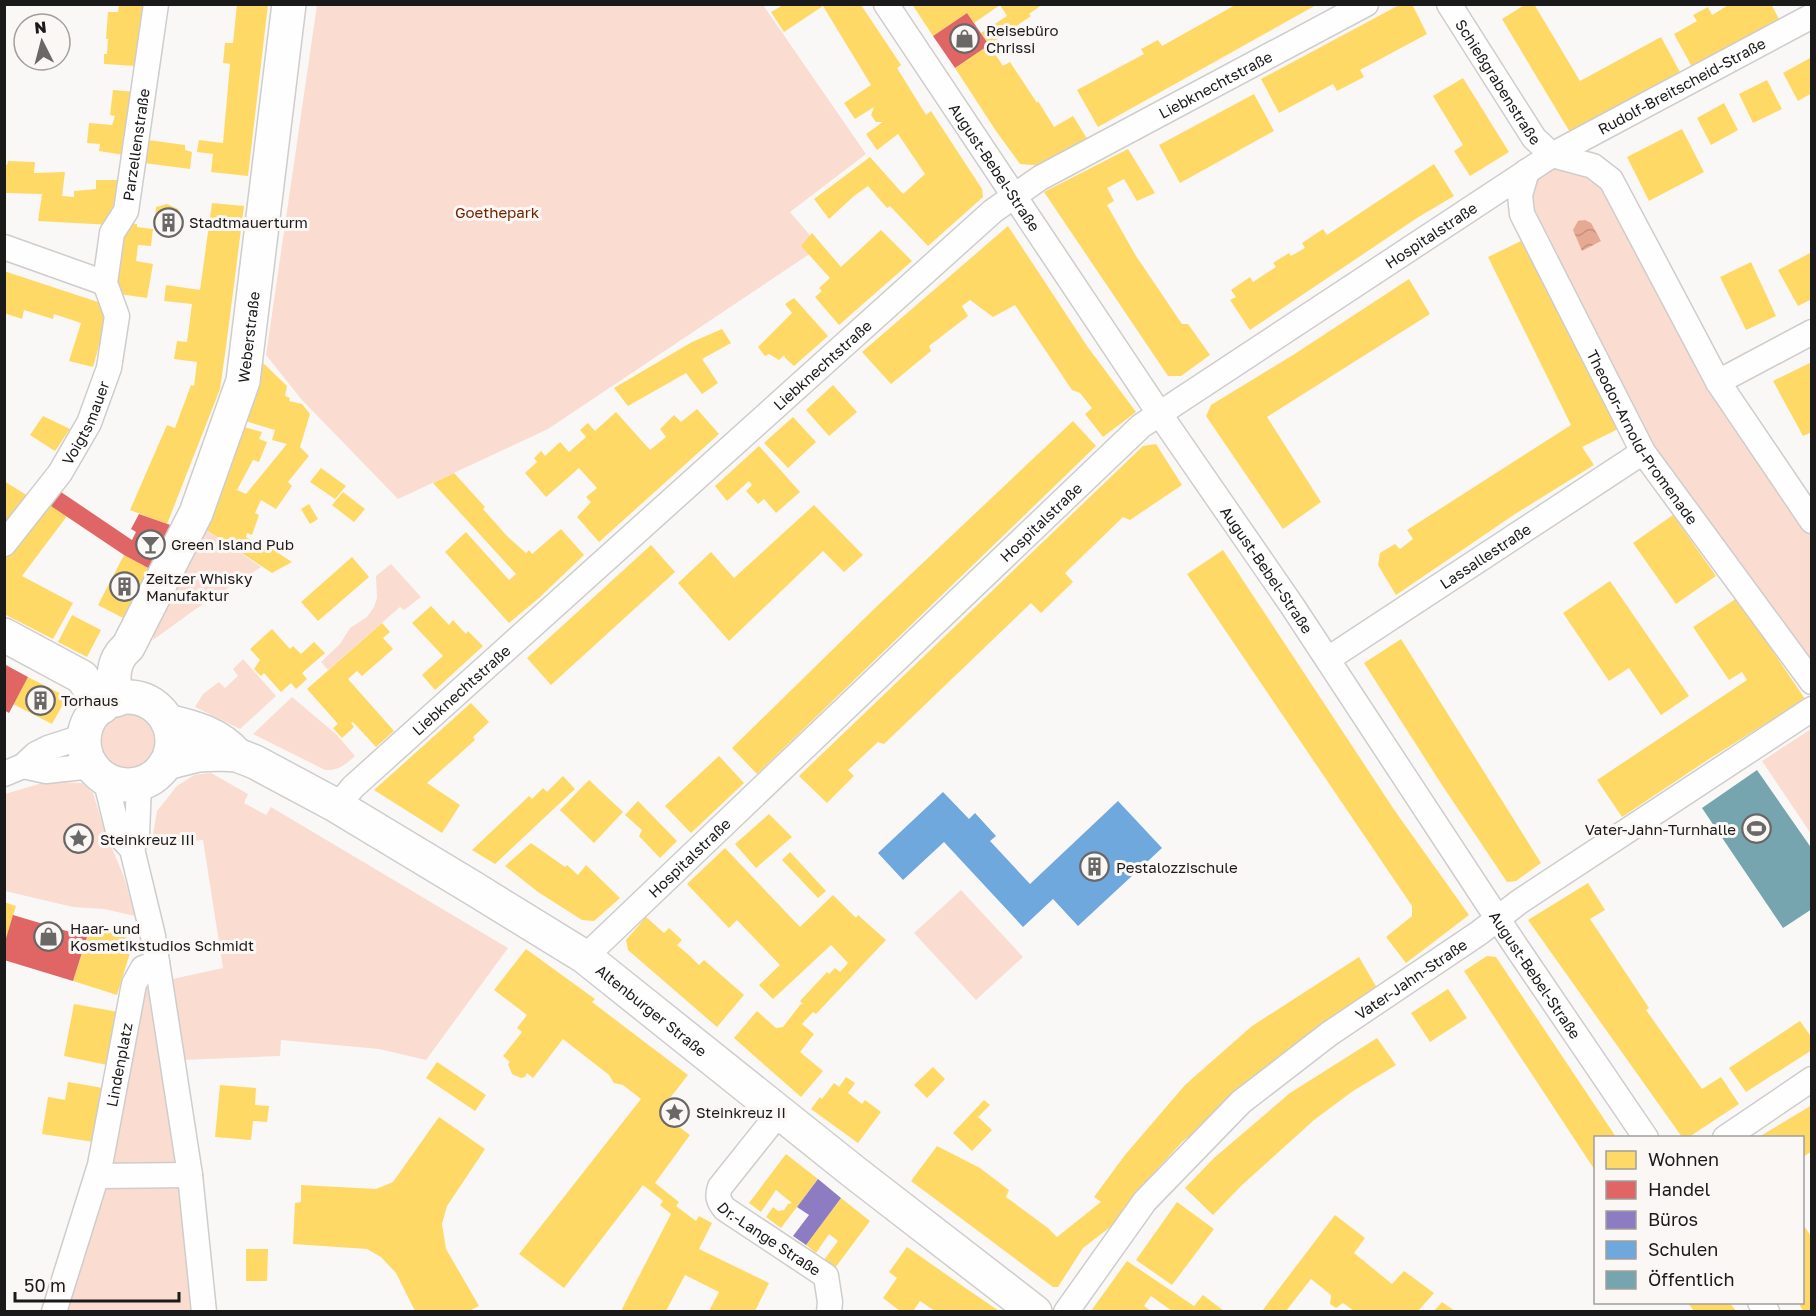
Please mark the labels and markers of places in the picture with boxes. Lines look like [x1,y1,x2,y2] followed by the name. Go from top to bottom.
[986,21,1058,56] place label: Reisebüro Chrissi
[949,23,981,55] shop icon: Reisebüro Chrissi
[152,206,184,238] building icon: Stadtmauerturm
[189,213,308,231] place label: Stadtmauerturm
[134,528,166,560] bar icon: Green Island Pub
[171,535,294,553] place label: Green Island Pub
[146,569,253,604] place label: Zeitzer Whisky Manufaktur
[109,571,141,603] building icon: Zeitzer Whisky Manufaktur
[24,684,56,716] building icon: Torhaus
[61,691,119,709] place label: Torhaus
[1741,813,1773,845] sports icon: Vater-Jahn-Turnhalle
[1585,820,1736,838] place label: Vater-Jahn-Turnhalle
[63,823,95,855] place icon: Steinkreuz III
[100,830,195,848] place label: Steinkreuz III
[1079,851,1111,883] building icon: Pestalozzischule
[1116,858,1238,876] place label: Pestalozzischule
[70,919,254,954] place label: Haar- und Kosmetikstudios Schmidt
[33,921,65,953] shop icon: Haar- und Kosmetikstudios Schmidt
[659,1096,691,1128] place icon: Steinkreuz II
[696,1103,786,1121] place label: Steinkreuz II

